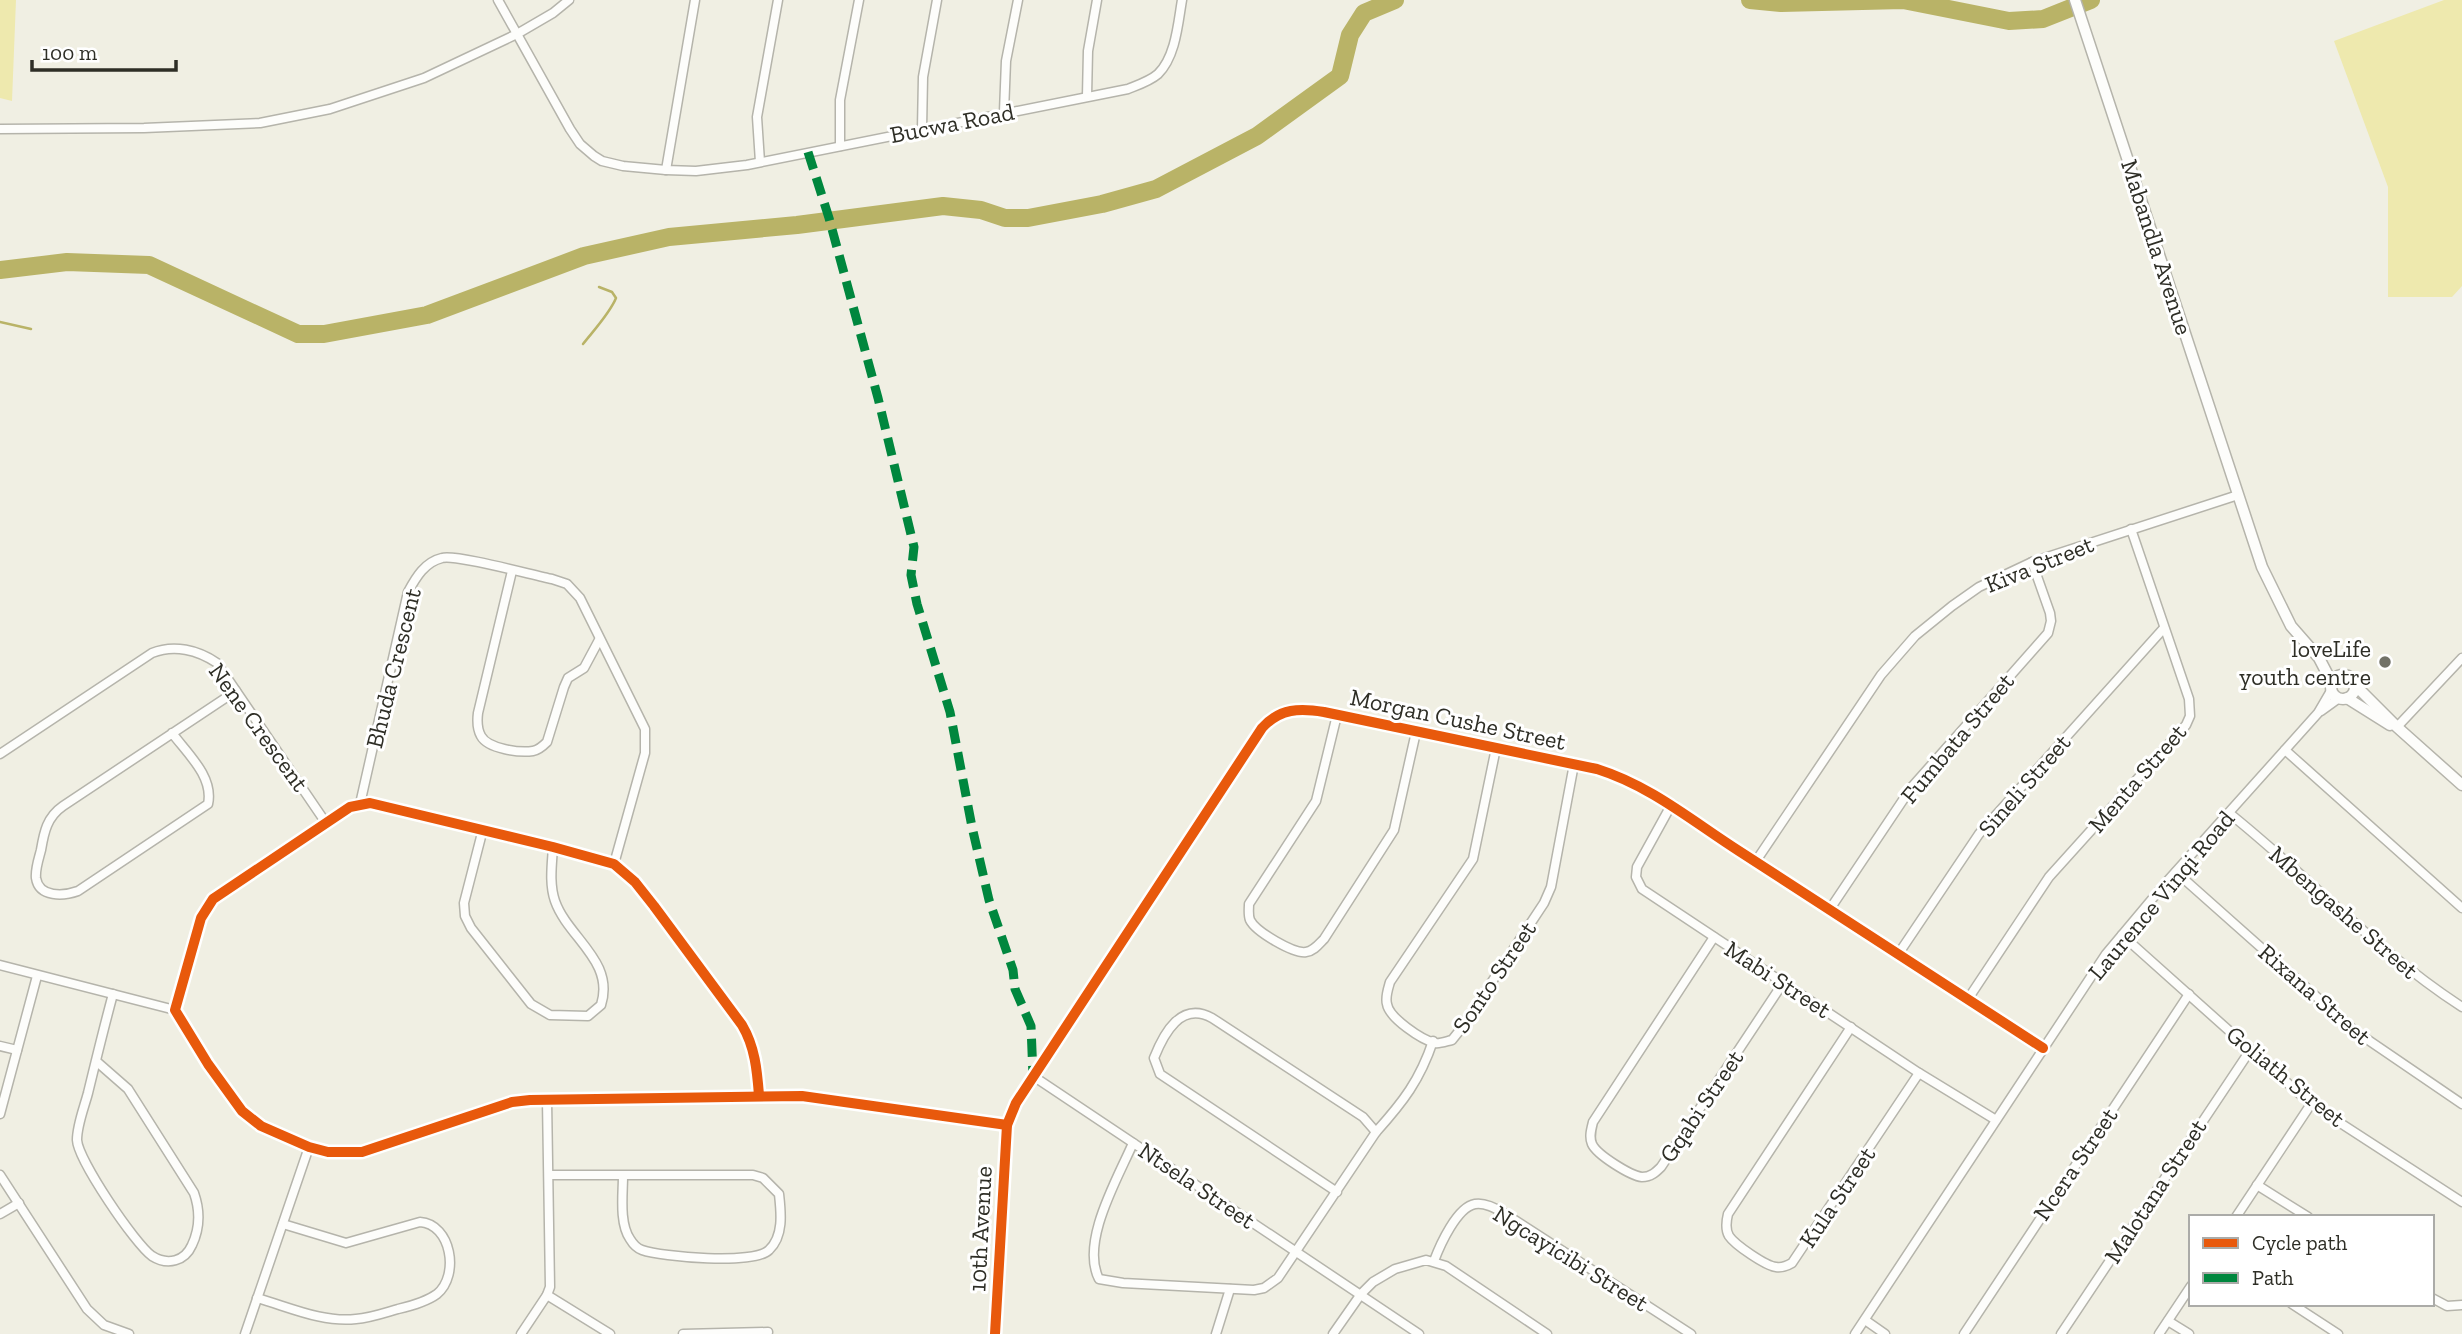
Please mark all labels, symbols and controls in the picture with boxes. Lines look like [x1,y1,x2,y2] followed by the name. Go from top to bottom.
[32,28,175,72] scale bar
[42,40,97,65] text: 100 m
[887,97,1017,149] street label: Bucwa Road
[2115,156,2199,338] street label: Mabandla Avenue
[1981,529,2098,599] street label: Kiva Street
[359,585,427,751] street label: Bhuda Crescent
[2239,634,2371,691] place label: loveLife youth centre
[2377,654,2393,670] marker: loveLife youth centre
[203,657,315,797] street label: Nene Crescent
[1894,667,2020,809] street label: Fumbata Street
[1347,682,1569,756] street label: Morgan Cushe Street
[2082,718,2192,838] street label: Menta Street
[1972,728,2076,842] street label: Sineli Street
[2082,804,2240,986] street label: Laurence Vinqi Road
[2264,839,2424,985] street label: Mbengashe Street
[1446,915,1542,1038] street label: Sonto Street
[1719,934,1837,1024] street label: Mabi Street
[2253,937,2377,1051] street label: Rixana Street
[2221,1019,2351,1133] street label: Goliath Street
[1653,1044,1749,1168] street label: Gqabi Street
[2027,1102,2123,1226] street label: Ncera Street
[2098,1114,2212,1268] street label: Malotana Street
[1133,1135,1261,1235] street label: Ntsela Street
[1793,1141,1881,1253] street label: Kula Street
[962,1165,998,1293] street label: 10th Avenue
[1488,1199,1654,1317] street label: Ngcayicibi Street
[2189,1215,2434,1306] legend
[2252,1230,2347,1255] text: Cycle path
[2252,1265,2294,1290] text: Path

